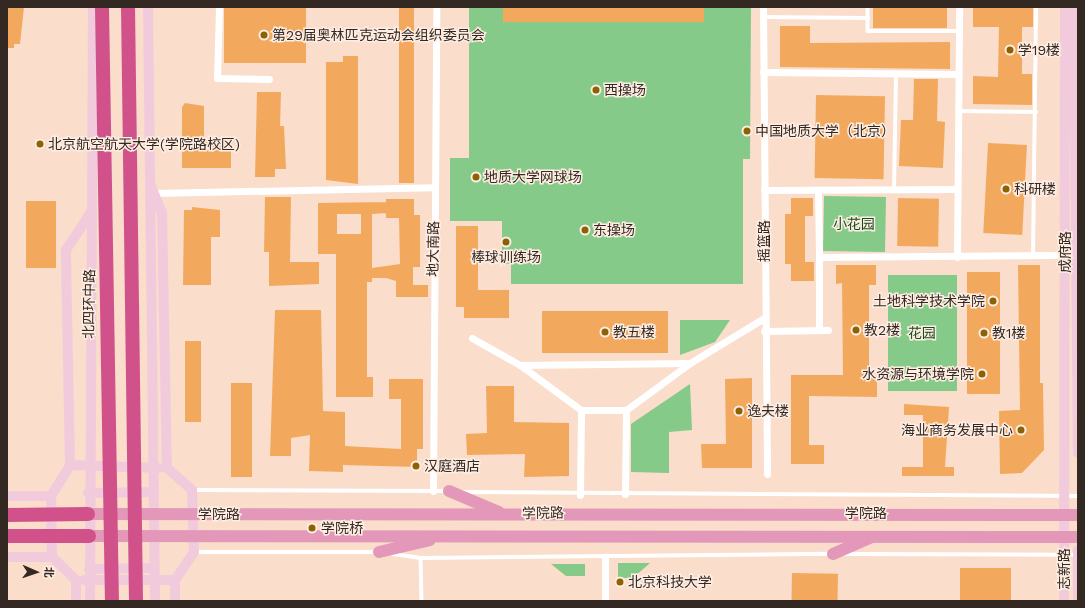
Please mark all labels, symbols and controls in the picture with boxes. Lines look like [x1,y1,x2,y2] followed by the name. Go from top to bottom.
[272,27,485,43] place label: 第29届奥林匹克运动会组织委员会
[259,30,269,40] marker: 第29届奥林匹克运动会组织委员会
[1018,42,1060,58] place label: 学19楼
[1005,45,1015,55] marker: 学19楼
[604,82,646,98] place label: 西操场
[591,85,601,95] marker: 西操场
[755,123,895,139] place label: 中国地质大学（北京）
[742,126,752,136] marker: 中国地质大学（北京）
[48,136,240,152] place label: 北京航空航天大学(学院路校区)
[35,139,45,149] marker: 北京航空航天大学(学院路校区)
[484,169,582,185] place label: 地质大学网球场
[471,172,481,182] marker: 地质大学网球场
[1014,181,1056,197] place label: 科研楼
[1001,184,1011,194] marker: 科研楼
[833,216,875,232] park label: 小花园
[756,220,772,262] street label: 摇篮路
[424,221,442,277] street label: 地大南路
[593,222,635,238] place label: 东操场
[580,225,590,235] marker: 东操场
[1057,231,1073,273] street label: 成府路
[501,237,511,247] marker: 棒球训练场
[471,249,541,265] place label: 棒球训练场
[80,269,98,339] street label: 北四环中路
[873,293,985,309] place label: 土地科学技术学院
[988,296,998,306] marker: 土地科学技术学院
[864,322,900,338] place label: 教2楼
[613,324,655,340] place label: 教五楼
[851,325,861,335] marker: 教2楼
[908,325,936,341] park label: 花园
[992,325,1025,341] place label: 教1楼
[600,327,610,337] marker: 教五楼
[979,328,989,338] marker: 教1楼
[862,366,974,382] place label: 水资源与环境学院
[977,369,987,379] marker: 水资源与环境学院
[747,403,789,419] place label: 逸夫楼
[734,406,744,416] marker: 逸夫楼
[901,422,1013,438] place label: 海业商务发展中心
[1016,425,1026,435] marker: 海业商务发展中心
[424,458,480,474] place label: 汉庭酒店
[411,461,421,471] marker: 汉庭酒店
[522,504,564,522] street label: 学院路
[845,505,887,521] street label: 学院路
[198,506,240,522] street label: 学院路
[321,520,363,536] place label: 学院桥
[306,522,318,534] marker: 学院桥
[1056,548,1072,590] street label: 志新路
[16,552,56,592] north arrow
[42,567,55,578] text: 北
[628,574,712,590] place label: 北京科技大学
[615,577,625,587] marker: 北京科技大学

